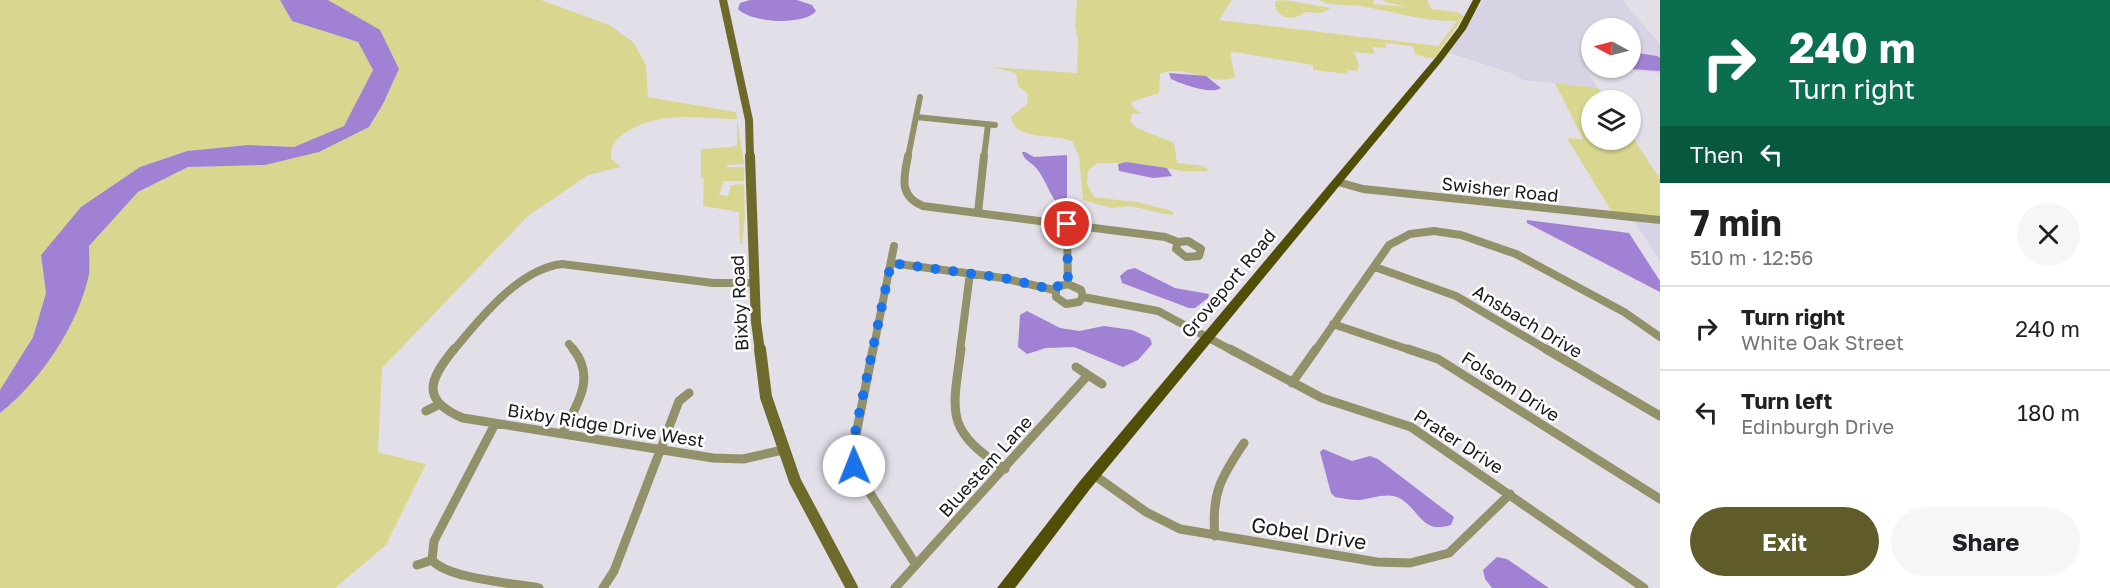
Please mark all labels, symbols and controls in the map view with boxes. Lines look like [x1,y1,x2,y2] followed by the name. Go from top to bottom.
[1581,18,1641,78] north arrow
[1581,18,1641,150] map controls
[1789,22,1915,72] text: 240 m
[1690,24,1768,102] icon: right
[1789,73,1915,105] text: Turn right
[1581,90,1641,150] button: layers
[1755,138,1788,171] icon: left
[1690,141,1743,168] text: Then
[1440,172,1560,206] street label: Swisher Road
[1041,198,1092,249] pin
[1690,201,1782,244] text: 7 min
[2017,203,2080,266] button: close
[1050,207,1083,240] icon: arrive
[1176,224,1280,342] street label: Groveport Road
[1690,245,1813,269] text: 510 m · 12:56
[725,254,753,352] street label: Bixby Road
[1469,280,1587,362] street label: Ansbach Drive
[1741,303,1845,330] text: Turn right
[1690,312,1723,345] icon: right
[2015,315,2080,342] text: 240 m
[1741,330,1904,354] text: White Oak Street
[1458,346,1564,426] street label: Folsom Drive
[1741,387,1832,414] text: Turn left
[1690,396,1723,429] icon: left
[506,399,706,451] street label: Bixby Ridge Drive West
[2017,399,2080,426] text: 180 m
[1410,404,1508,478] street label: Prater Drive
[934,411,1036,521] street label: Bluestem Lane
[1741,414,1894,438] text: Edinburgh Drive
[822,434,886,498] position arrow
[1690,507,1879,576] button: Exit
[1891,507,2080,576] button: Share
[1249,511,1369,555] street label: Gobel Drive

